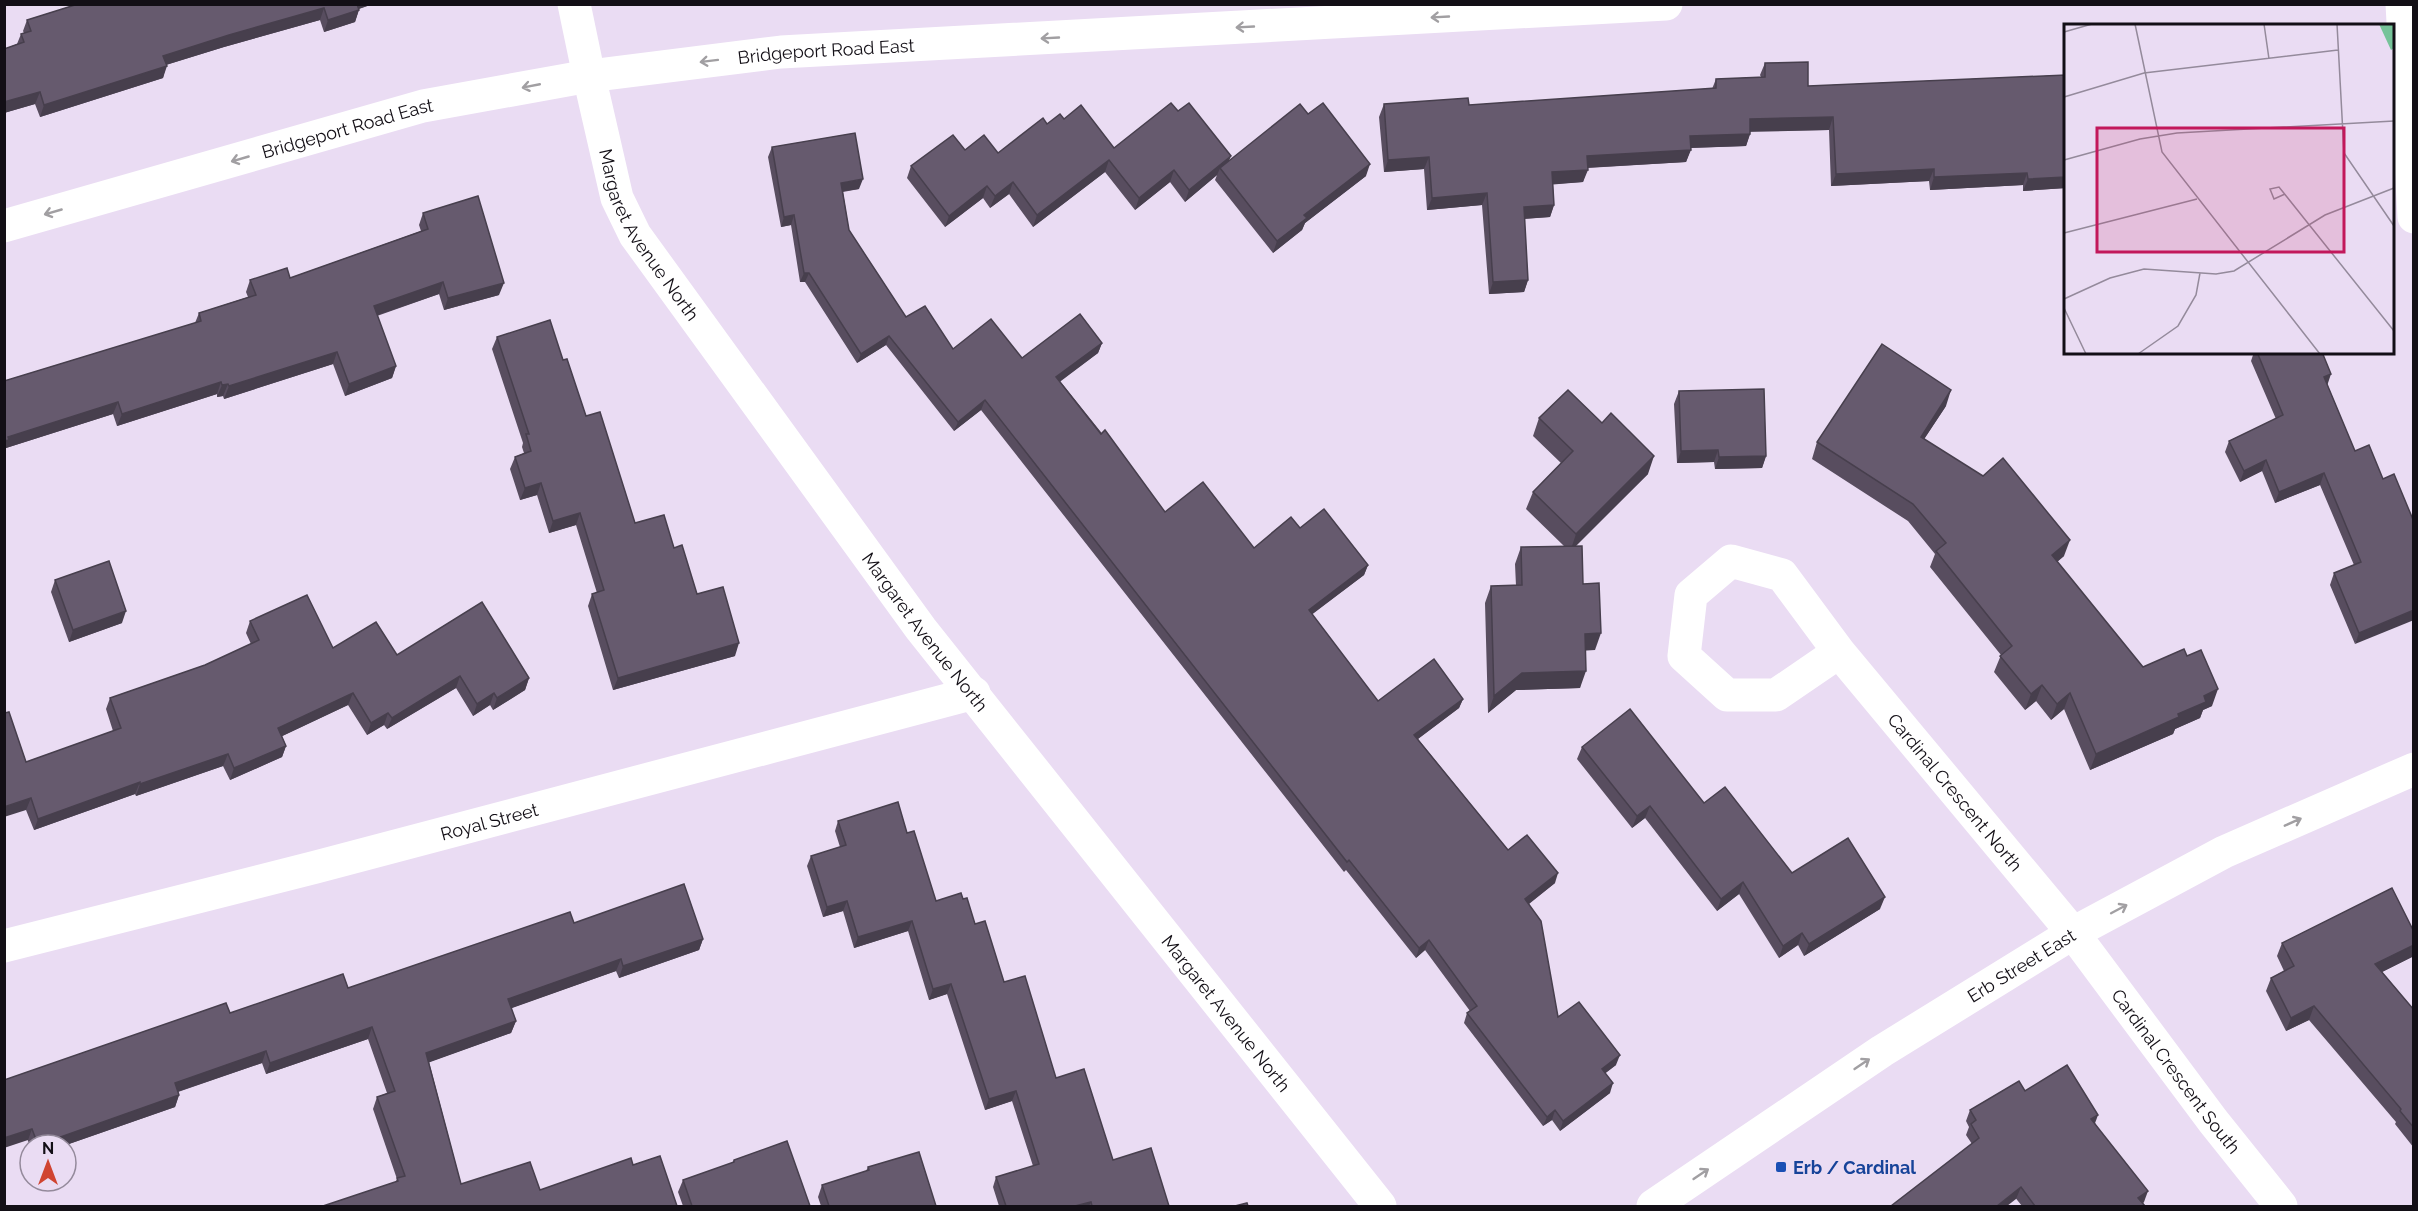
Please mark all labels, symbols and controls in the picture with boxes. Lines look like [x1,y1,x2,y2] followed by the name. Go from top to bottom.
[1430,11,1450,22] one-way arrow
[1236,22,1256,33] one-way arrow
[2064,24,2394,354] inset map
[1041,32,1061,43] one-way arrow
[736,34,915,68] street label: Bridgeport Road East
[700,55,720,66] one-way arrow
[522,81,541,92] one-way arrow
[259,94,434,162] street label: Bridgeport Road East
[596,147,704,324] street label: Margaret Avenue North
[231,154,250,165] one-way arrow
[44,207,63,218] one-way arrow
[858,548,993,715] street label: Margaret Avenue North
[1884,709,2027,875] street label: Cardinal Crescent North
[438,798,540,844] street label: Royal Street
[2284,816,2302,827] one-way arrow
[2110,903,2127,915] one-way arrow
[1963,924,2079,1006] street label: Erb Street East
[1158,931,1295,1096] street label: Margaret Avenue North
[2108,985,2245,1157] street label: Cardinal Crescent South
[1854,1058,1870,1070] one-way arrow
[18,1133,78,1193] north arrow
[42,1139,54,1158] text: N
[1793,1157,1916,1178] place label: Erb / Cardinal
[1774,1160,1788,1174] marker: Erb / Cardinal
[1693,1167,1710,1180] one-way arrow

